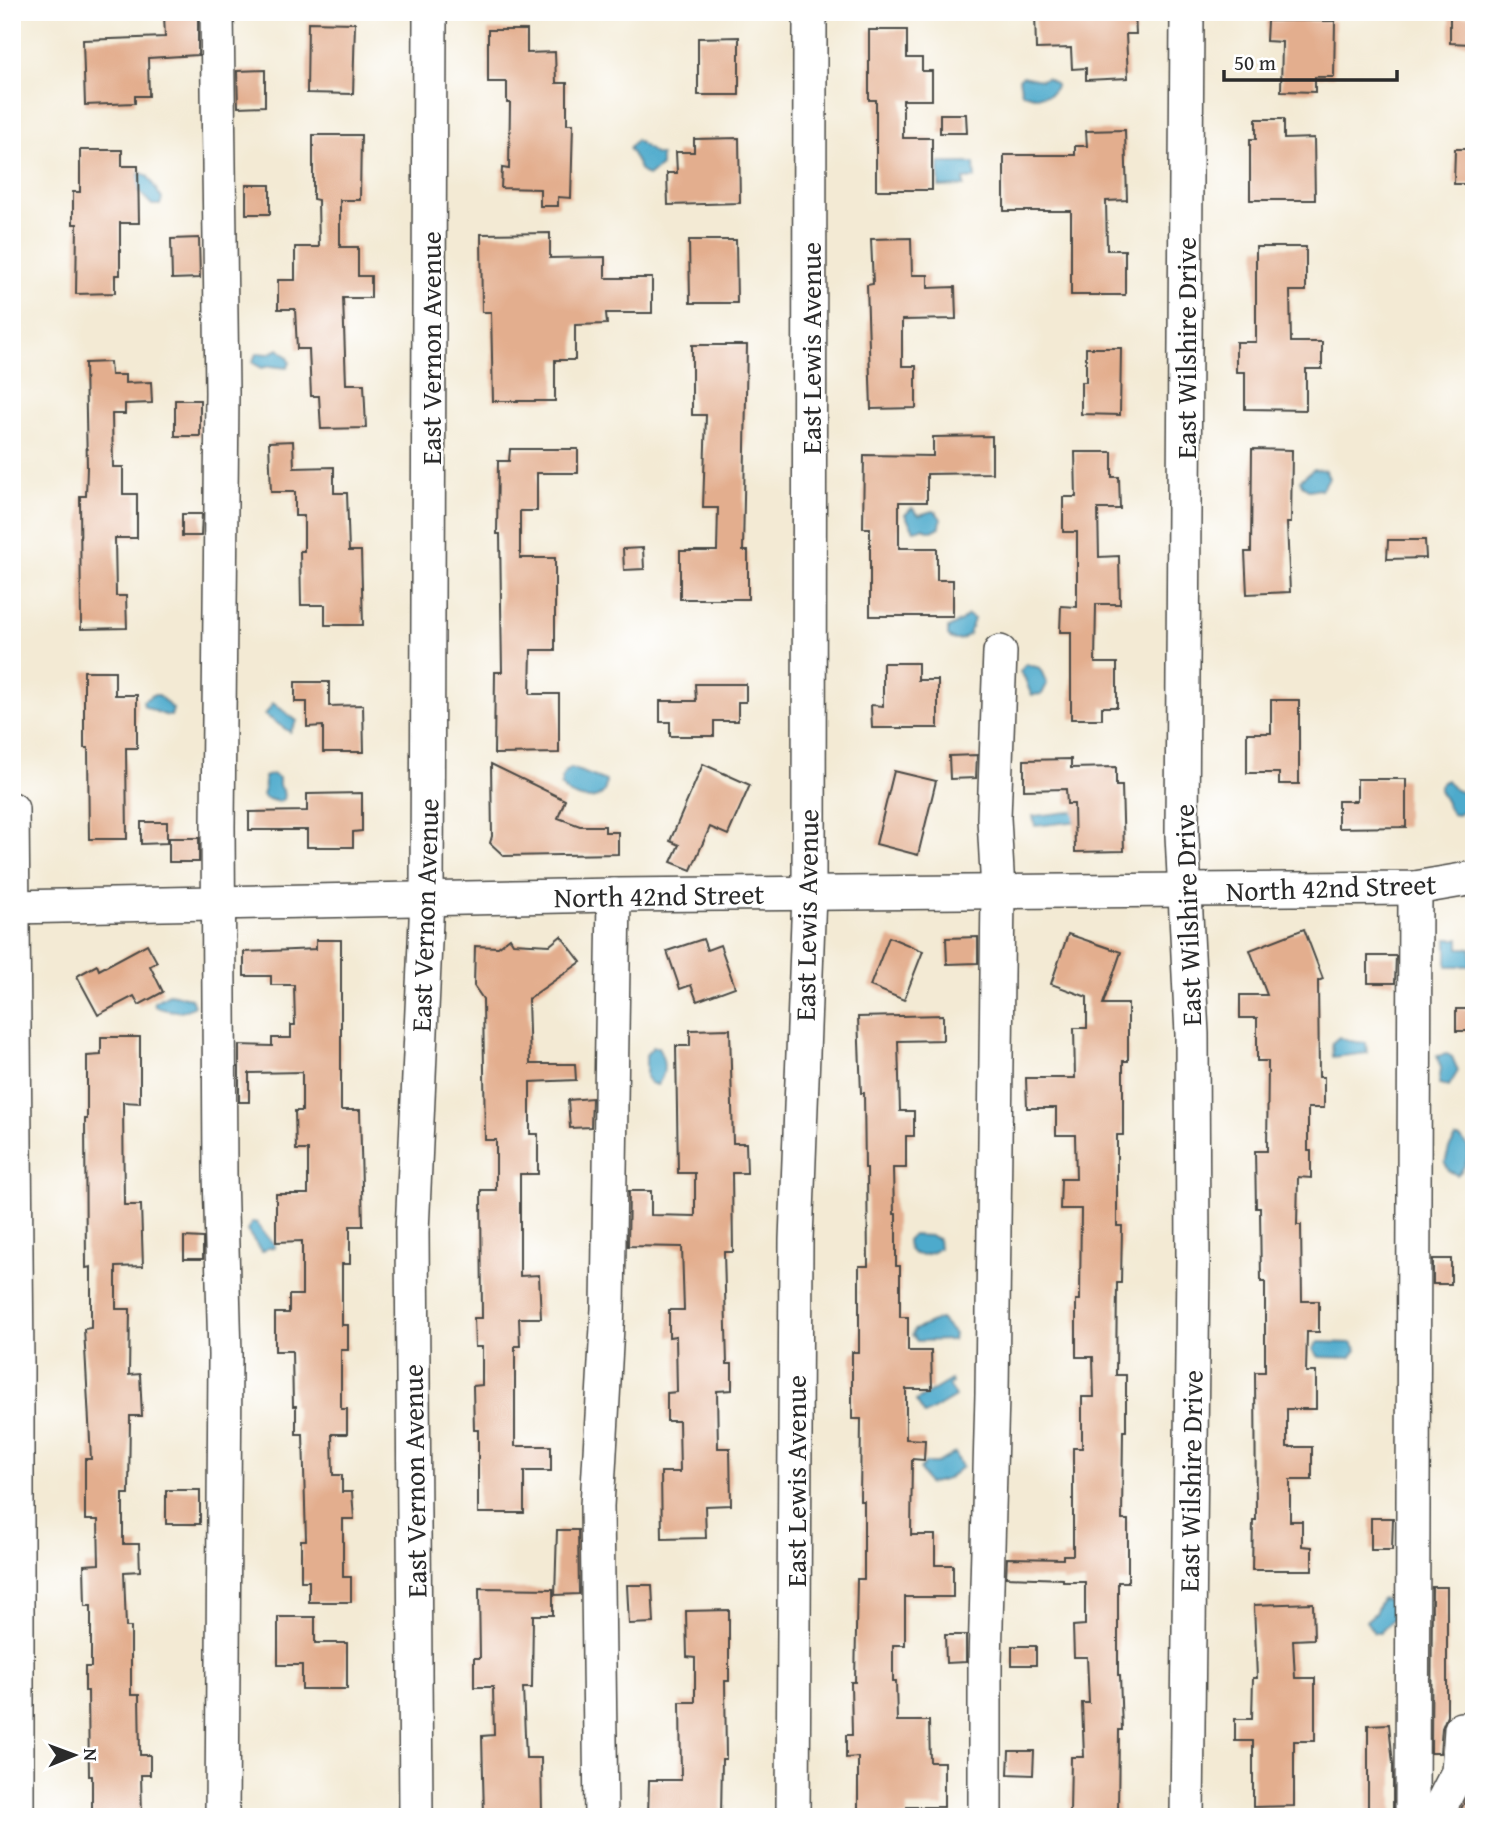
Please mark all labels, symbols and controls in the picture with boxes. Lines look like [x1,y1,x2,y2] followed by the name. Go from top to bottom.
[1224,38,1397,82] scale bar
[1234,47,1276,78] text: 50 m
[410,231,451,465] street label: East Vernon Avenue
[1165,237,1206,459] street label: East Wilshire Drive
[790,242,831,454] street label: East Lewis Avenue
[399,797,449,1033] street label: East Vernon Avenue
[1163,803,1211,1027] street label: East Wilshire Drive
[784,808,828,1022] street label: East Lewis Avenue
[1225,863,1437,911] street label: North 42nd Street
[553,873,765,917] street label: North 42nd Street
[391,1364,437,1598] street label: East Vernon Avenue
[1168,1370,1212,1592] street label: East Wilshire Drive
[775,1375,816,1587] street label: East Lewis Avenue
[38,1720,108,1790] north arrow
[77,1748,105,1762] text: N

